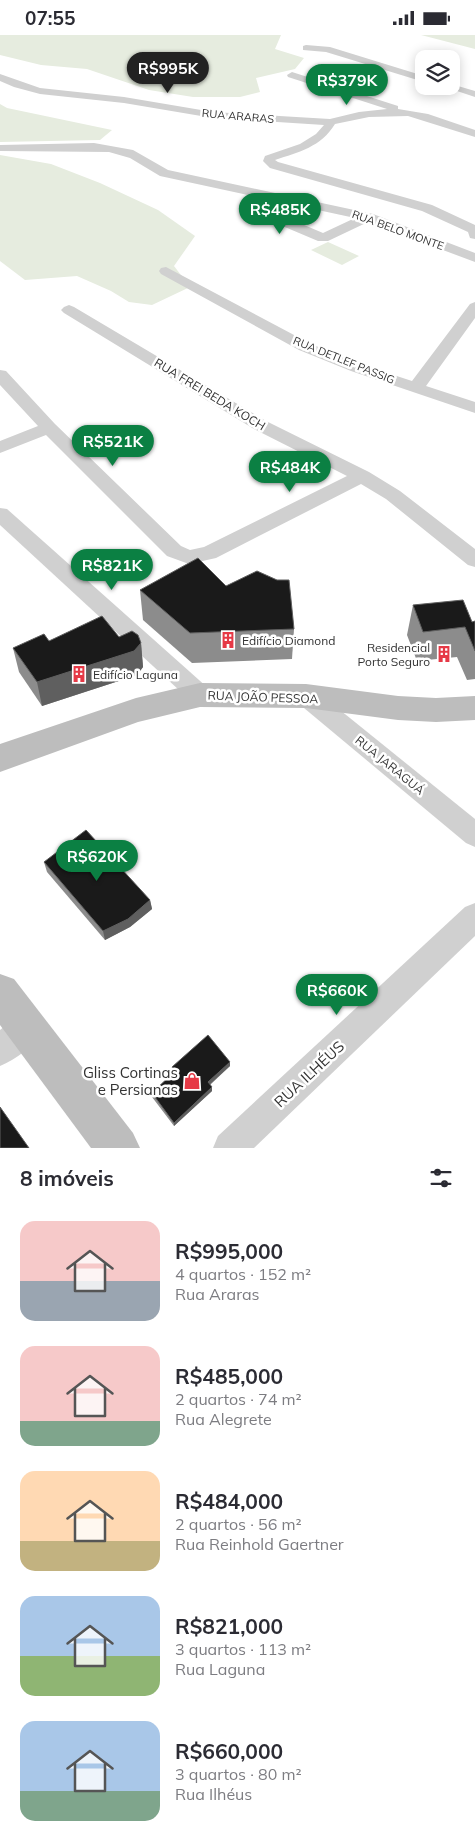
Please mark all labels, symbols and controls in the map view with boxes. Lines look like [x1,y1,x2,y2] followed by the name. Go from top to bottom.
[25,6,75,30] text: 07:55
[415,50,460,95] map controls
[415,50,460,95] button: layers
[127,52,209,94] pin: R$995K
[138,58,198,78] text: R$995K
[306,63,388,106] pin: R$379K
[317,70,377,90] text: R$379K
[201,106,275,126] street label: RUA ARARAS
[239,193,321,235] pin: R$485K
[250,199,310,219] text: R$485K
[350,207,446,253] street label: RUA BELO MONTE
[291,333,397,387] street label: RUA DETLEF PASSIG
[152,355,268,433] street label: RUA FREI BEDA KOCH
[72,425,154,467] pin: R$521K
[83,431,143,451] text: R$521K
[249,451,331,493] pin: R$484K
[260,457,320,477] text: R$484K
[71,549,153,591] pin: R$821K
[82,555,142,575] text: R$821K
[218,630,238,650] building icon: Edifício Diamond
[242,633,335,648] place label: Edifício Diamond
[358,640,430,669] place label: Residencial Porto Seguro
[434,644,454,664] building icon: Residencial Porto Seguro
[69,664,89,684] building icon: Edifício Laguna
[93,667,178,682] place label: Edifício Laguna
[207,688,319,706] street label: RUA JOÃO PESSOA
[352,732,428,798] street label: RUA JARAGUÁ
[56,839,138,882] pin: R$620K
[67,846,127,866] text: R$620K
[296,973,378,1016] pin: R$660K
[307,980,367,1000] text: R$660K
[270,1037,348,1111] street label: RUA ILHÉUS
[83,1063,178,1099] place label: Gliss Cortinas e Persianas
[182,1071,202,1091] shop icon: Gliss Cortinas e Persianas
[427,1164,455,1192] icon: filters
[20,1165,114,1191] text: 8 imóveis
[175,1238,283,1264] text: R$995,000
[60,1241,120,1301] icon: home
[175,1264,311,1284] text: 4 quartos · 152 m²
[175,1284,259,1304] text: Rua Araras
[175,1363,283,1389] text: R$485,000
[60,1366,120,1426] icon: home
[175,1389,302,1409] text: 2 quartos · 74 m²
[175,1409,272,1429] text: Rua Alegrete
[175,1488,283,1514] text: R$484,000
[60,1491,120,1551] icon: home
[175,1514,302,1534] text: 2 quartos · 56 m²
[175,1534,344,1554] text: Rua Reinhold Gaertner
[175,1613,283,1639] text: R$821,000
[60,1616,120,1676] icon: home
[175,1639,311,1659] text: 3 quartos · 113 m²
[175,1659,265,1679] text: Rua Laguna
[175,1738,283,1764] text: R$660,000
[60,1741,120,1801] icon: home
[175,1764,302,1784] text: 3 quartos · 80 m²
[175,1784,252,1804] text: Rua Ilhéus

